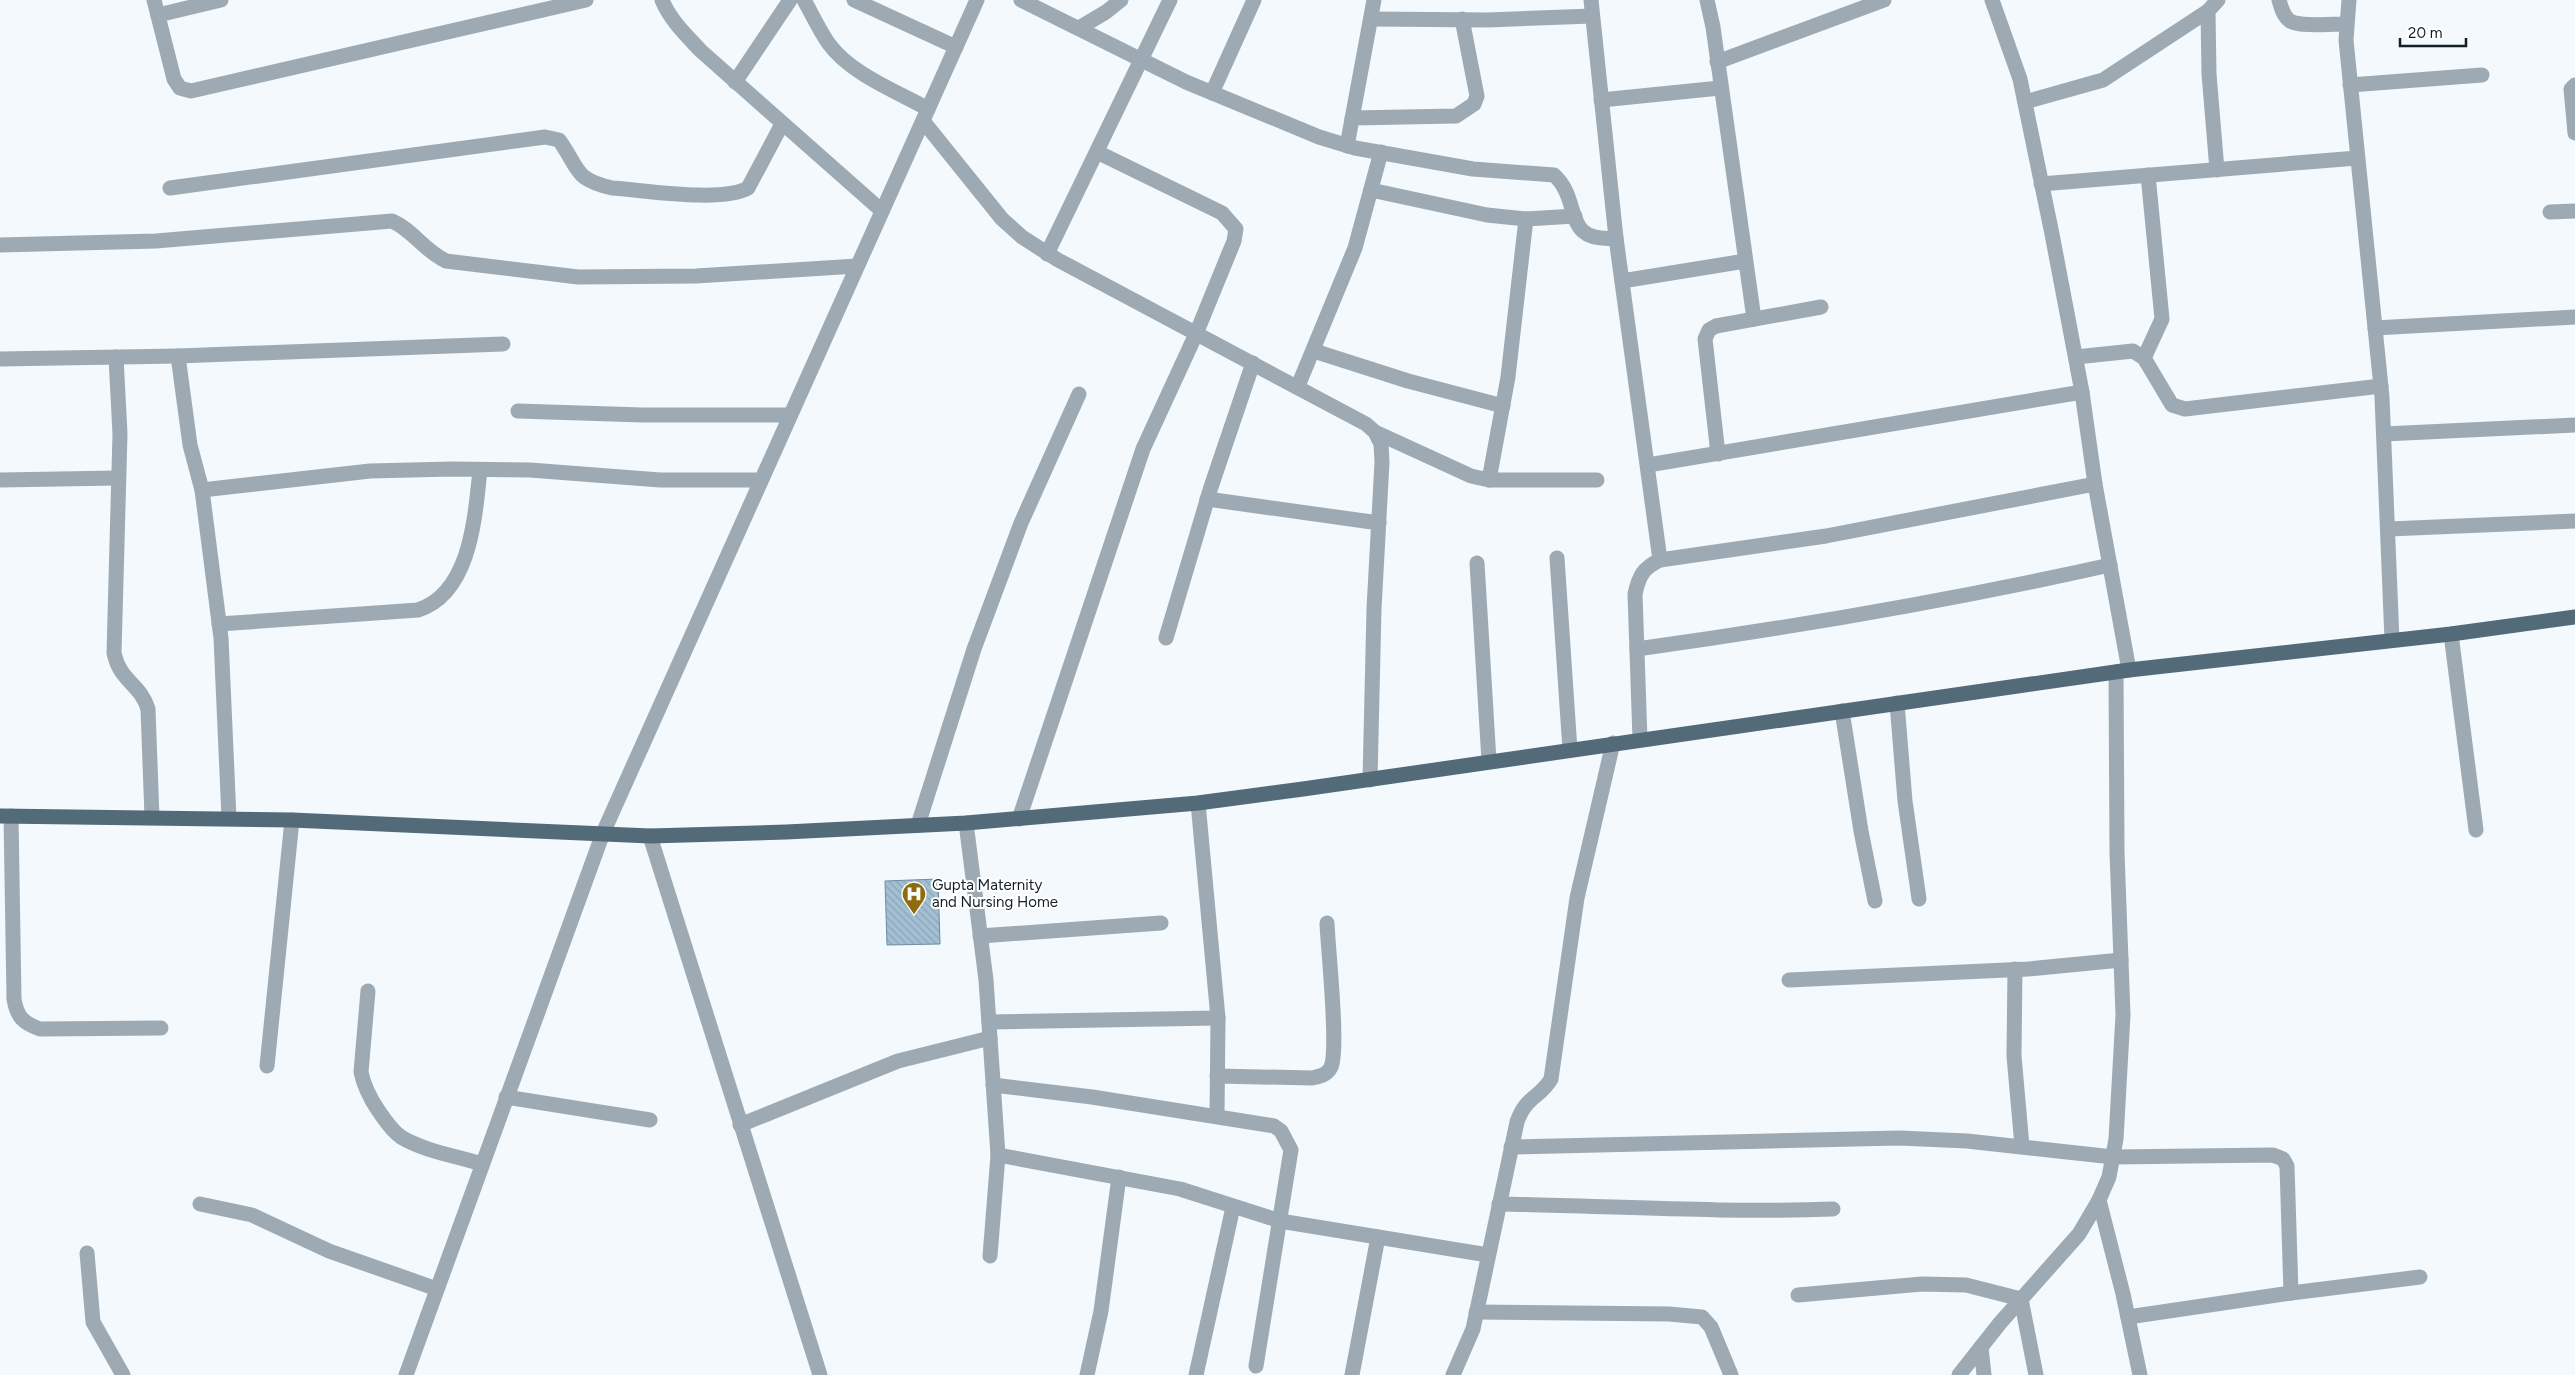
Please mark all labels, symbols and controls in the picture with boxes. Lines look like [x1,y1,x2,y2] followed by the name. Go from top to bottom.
[2400,15,2466,47] scale bar
[2408,24,2442,42] text: 20 m
[932,876,1058,911] place label: Gupta Maternity and Nursing Home
[901,881,927,915] hospital icon: Gupta Maternity and Nursing Home

